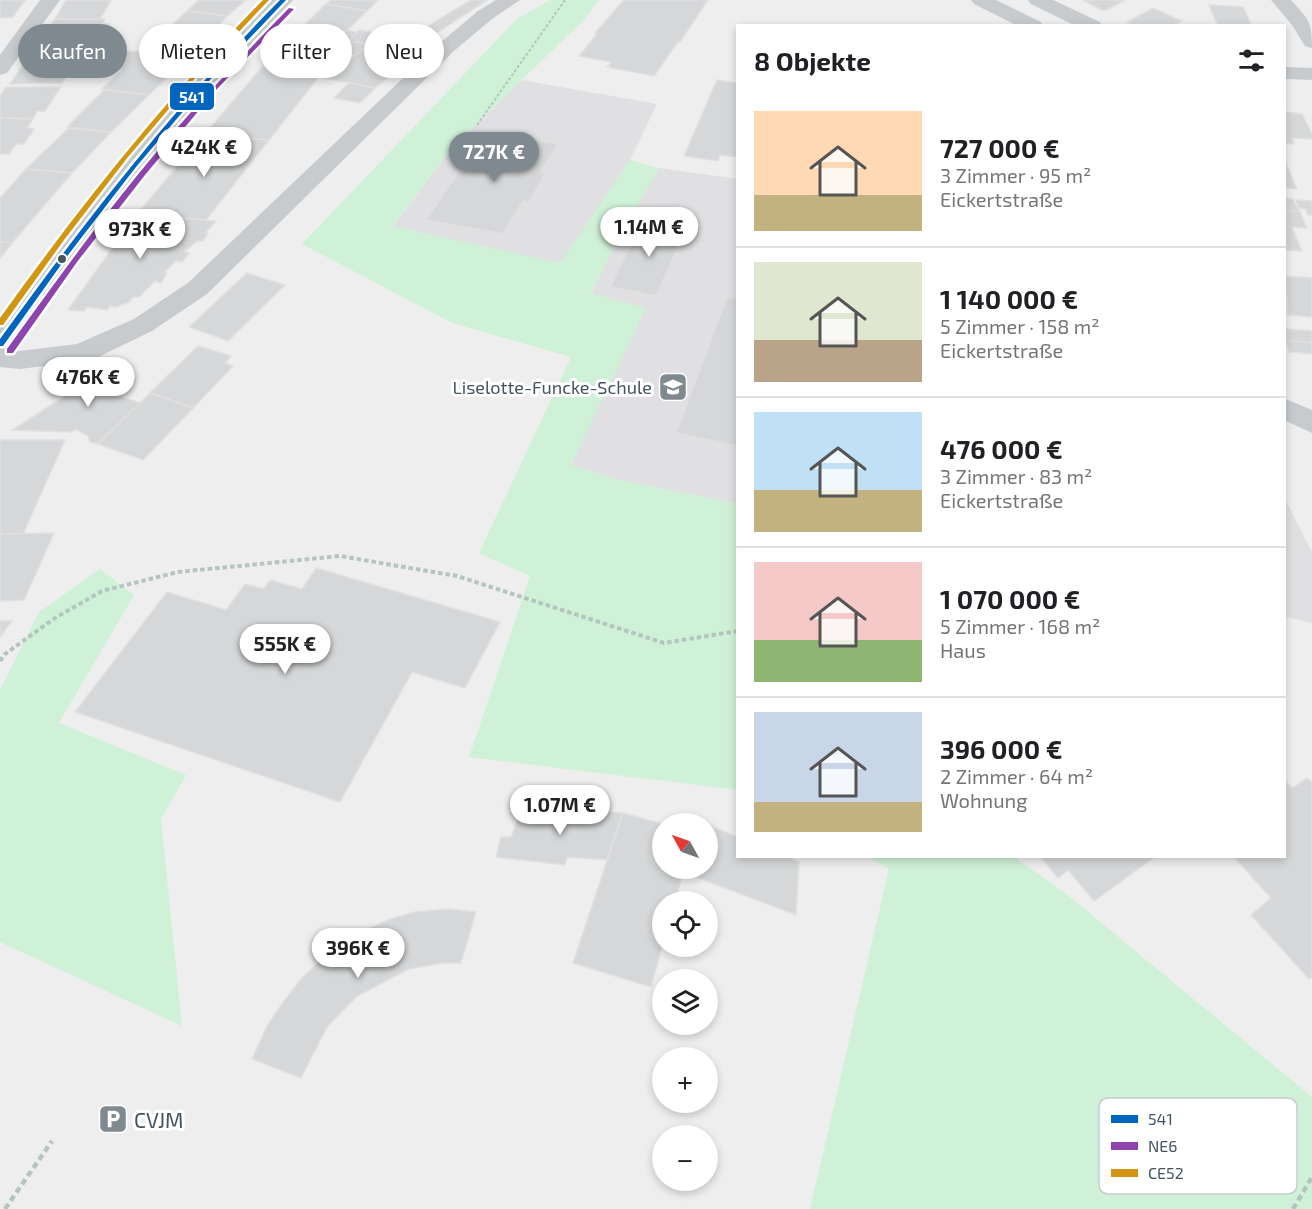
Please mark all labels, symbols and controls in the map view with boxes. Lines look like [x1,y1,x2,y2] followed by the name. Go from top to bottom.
[18,24,127,78] chip: Kaufen
[139,24,248,78] chip: Mieten
[260,24,352,78] chip: Filter
[364,24,444,78] chip: Neu
[1235,44,1268,77] icon: filters
[754,45,871,76] text: 8 Objekte
[169,82,215,111] line badge: 541
[179,87,205,106] text: 541
[155,127,253,178] pin: 424K €
[445,132,543,183] pin: 727K €
[940,132,1060,163] text: 727 000 €
[171,134,237,158] text: 424K €
[802,135,874,207] icon: home
[463,139,525,163] text: 727K €
[940,163,1091,187] text: 3 Zimmer · 95 m²
[940,187,1063,211] text: Eickertstraße
[594,207,704,258] pin: 1.14M €
[91,209,189,260] pin: 973K €
[614,214,684,238] text: 1.14M €
[108,216,172,240] text: 973K €
[56,253,68,265] unlabelled marker
[940,283,1078,314] text: 1 140 000 €
[802,286,874,358] icon: home
[940,314,1100,338] text: 5 Zimmer · 158 m²
[940,338,1063,362] text: Eickertstraße
[39,357,137,408] pin: 476K €
[56,364,120,388] text: 476K €
[657,371,689,403] school or university icon: Liselotte-Funcke-Schule
[452,376,652,398] place label: Liselotte-Funcke-Schule
[940,433,1063,464] text: 476 000 €
[802,436,874,508] icon: home
[940,464,1092,488] text: 3 Zimmer · 83 m²
[940,488,1063,512] text: Eickertstraße
[940,583,1081,614] text: 1 070 000 €
[802,586,874,658] icon: home
[940,614,1100,638] text: 5 Zimmer · 168 m²
[236,624,334,675] pin: 555K €
[254,631,316,655] text: 555K €
[940,638,986,662] text: Haus
[940,733,1063,764] text: 396 000 €
[802,736,874,808] icon: home
[940,764,1093,788] text: 2 Zimmer · 64 m²
[505,785,615,836] pin: 1.07M €
[940,788,1027,812] text: Wohnung
[524,792,596,816] text: 1.07M €
[652,813,718,879] north arrow
[652,813,718,1191] map controls
[652,891,718,957] button: locate
[309,928,407,979] pin: 396K €
[326,935,390,959] text: 396K €
[652,969,718,1035] button: layers
[652,1047,718,1113] button: +
[1099,1098,1297,1194] legend
[97,1103,129,1135] parking icon: CVJM
[134,1107,184,1132] place label: CVJM
[1148,1109,1173,1128] text: 541
[652,1125,718,1191] button: −
[1148,1136,1177,1155] text: NE6
[1148,1163,1184,1182] text: CE52

